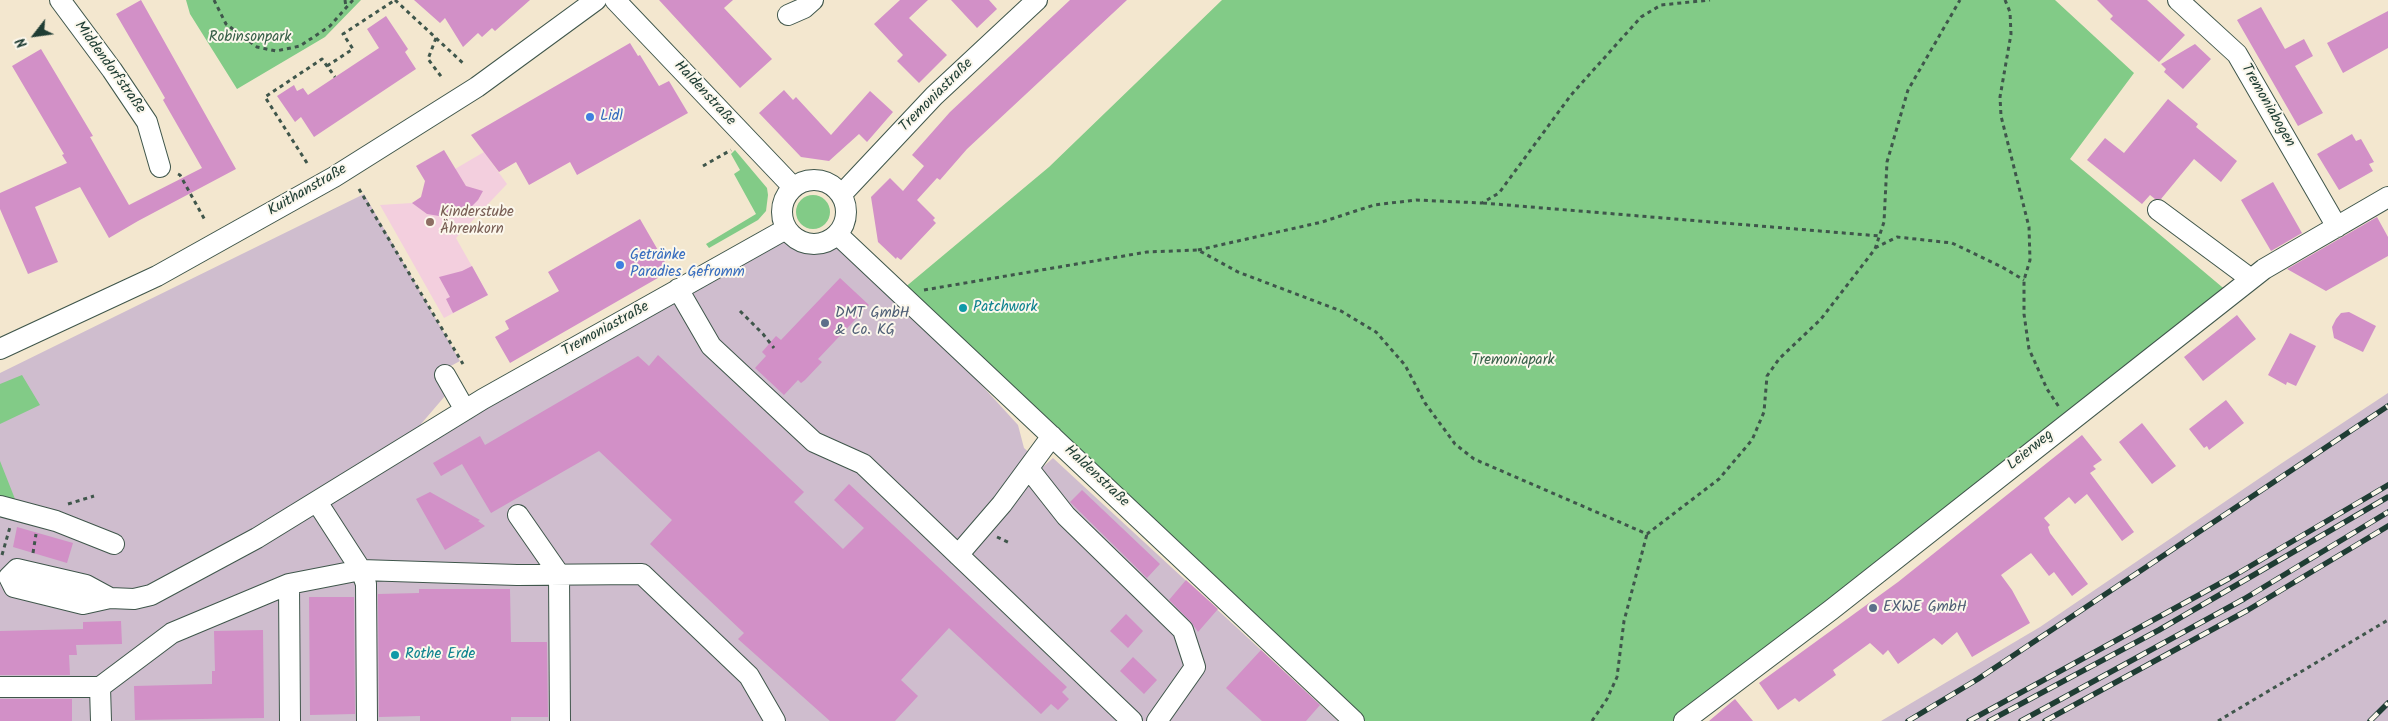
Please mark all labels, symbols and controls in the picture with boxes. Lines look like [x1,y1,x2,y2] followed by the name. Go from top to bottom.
[10,10,60,60] north arrow
[69,18,149,118] street label: Middendorfstraße
[209,29,291,47] park label: Robinsonpark
[10,33,34,52] text: N
[896,55,978,137] street label: Tremoniastraße
[669,58,739,130] street label: Haldenstraße
[2236,61,2298,151] street label: Tremoniabogen
[600,108,623,126] place label: Lidl
[584,111,596,123] marker: Lidl
[265,161,351,221] street label: Kuithanstraße
[440,204,514,239] place label: Kinderstube Ährenkorn
[424,216,436,228] marker: Kinderstube Ährenkorn
[630,247,745,282] place label: Getränke Paradies Gefromm
[614,259,626,271] marker: Getränke Paradies Gefromm
[559,299,653,361] street label: Tremoniastraße
[973,299,1038,317] place label: Patchwork
[957,302,969,314] marker: Patchwork
[835,305,910,340] place label: DMT GmbH & Co. KG
[819,317,831,329] marker: DMT GmbH & Co. KG
[1471,352,1555,370] park label: Tremoniapark
[2004,427,2058,475] street label: Leierweg
[1060,442,1132,512] street label: Haldenstraße
[1883,599,1967,617] place label: EXWE GmbH
[1867,602,1879,614] marker: EXWE GmbH
[405,646,475,664] place label: Rothe Erde
[389,649,401,661] marker: Rothe Erde

